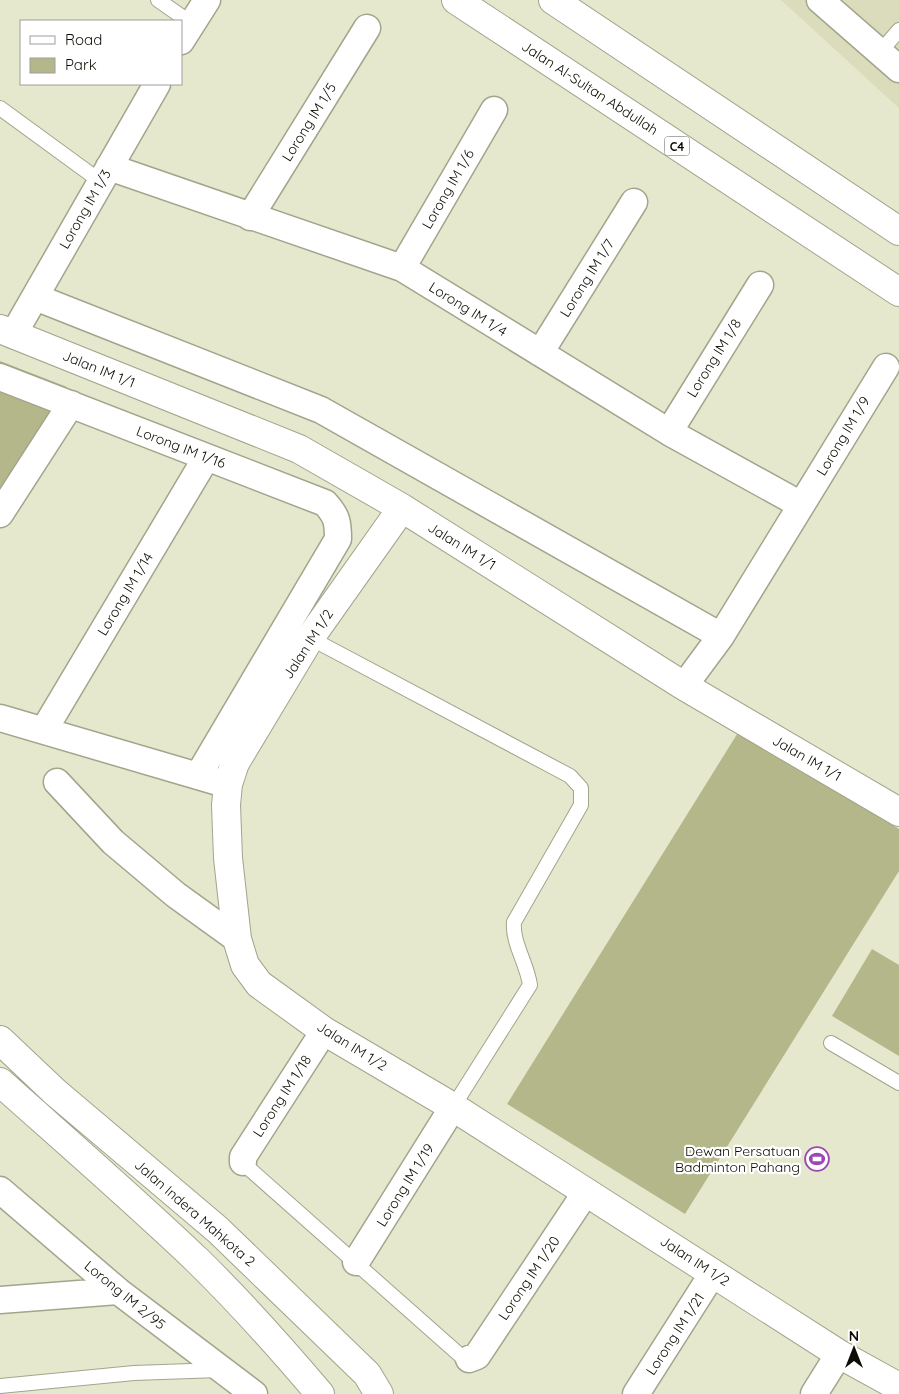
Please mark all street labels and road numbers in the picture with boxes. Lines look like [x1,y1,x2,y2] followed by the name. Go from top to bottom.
[518,37,662,139] street label: Jalan Al-Sultan Abdullah
[278,79,340,165] street label: Lorong IM 1/5
[664,136,690,156] road number: C4
[418,146,478,232] street label: Lorong IM 1/6
[55,166,115,252] street label: Lorong IM 1/3
[556,236,618,320] street label: Lorong IM 1/7
[426,278,510,340] street label: Lorong IM 1/4
[683,315,745,401] street label: Lorong IM 1/8
[60,346,138,392] street label: Jalan IM 1/1
[812,393,874,479] street label: Lorong IM 1/9
[134,422,229,472] street label: Lorong IM 1/16
[425,518,499,574] street label: Jalan IM 1/1
[93,549,157,639] street label: Lorong IM 1/14
[279,606,337,682] street label: Jalan IM 1/2
[769,731,845,785] street label: Jalan IM 1/1
[314,1017,391,1075] street label: Jalan IM 1/2
[249,1052,315,1140] street label: Lorong IM 1/18
[372,1140,438,1230] street label: Lorong IM 1/19
[131,1156,259,1270] street label: Jalan Indera Mahkota 2
[657,1232,733,1290] street label: Jalan IM 1/2
[494,1233,564,1323] street label: Lorong IM 1/20
[81,1257,169,1333] street label: Lorong IM 2/95
[642,1290,708,1378] street label: Lorong IM 1/21

